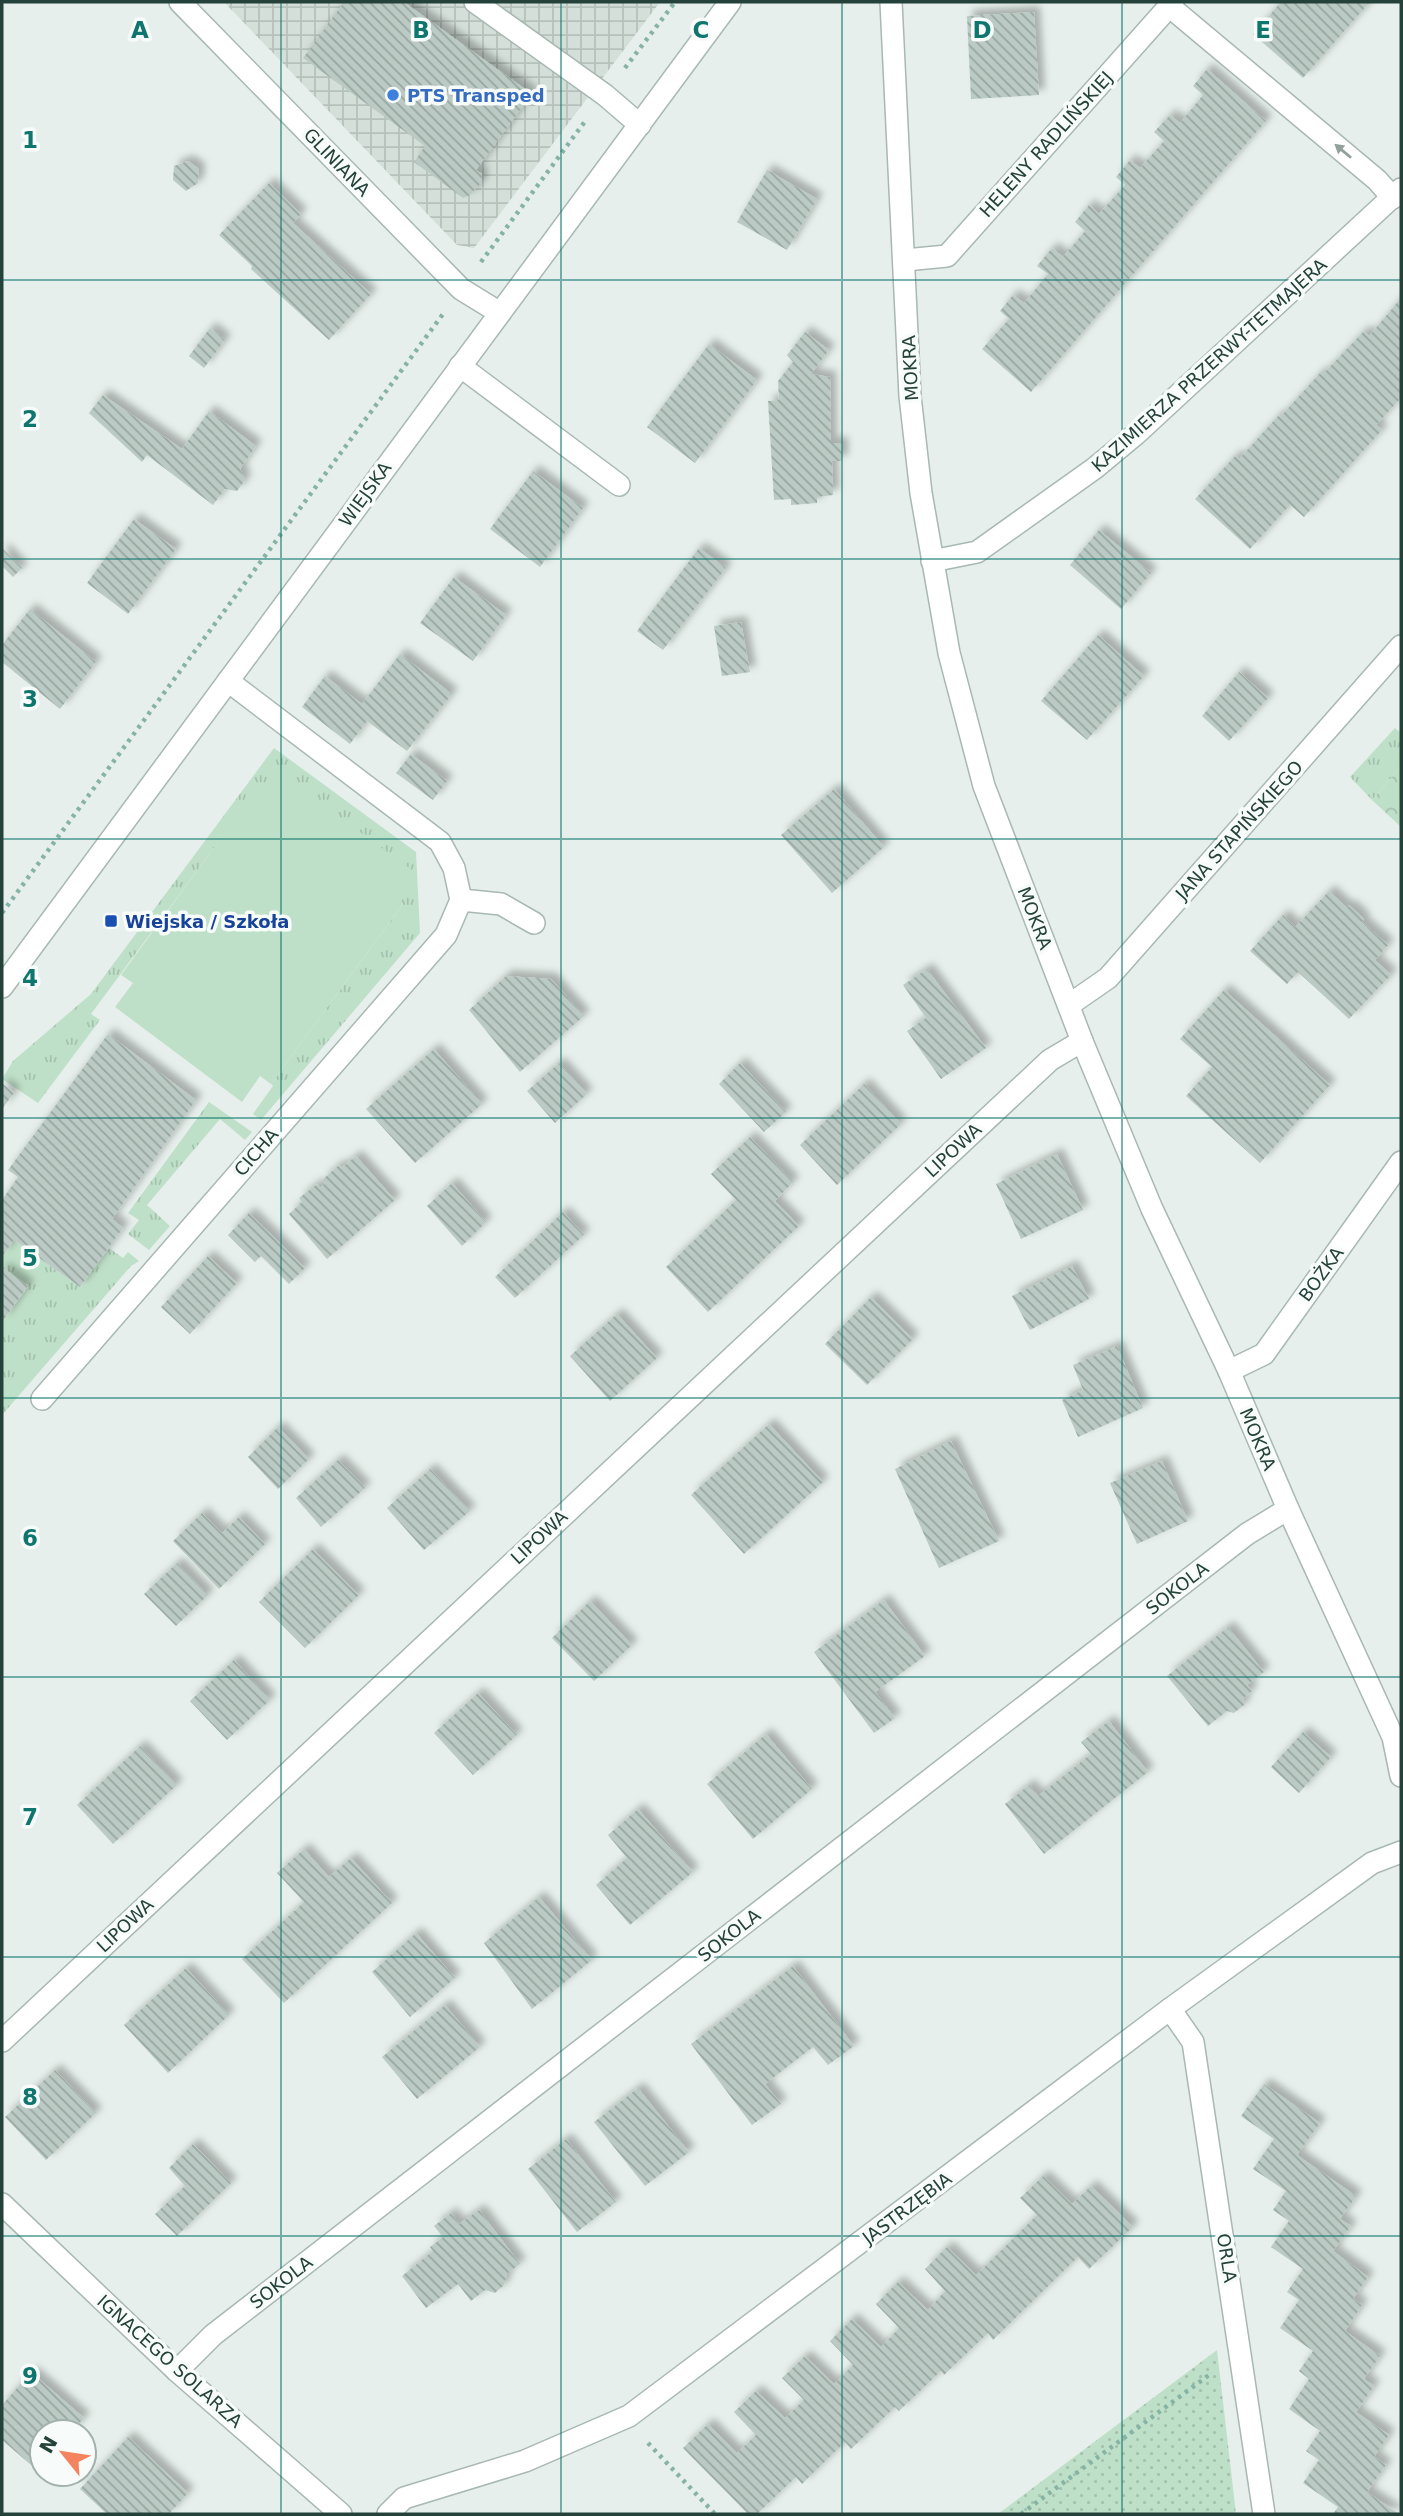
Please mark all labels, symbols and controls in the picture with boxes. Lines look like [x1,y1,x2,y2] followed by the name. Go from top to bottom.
[131,17,149,43] text: A
[412,17,430,43] text: B
[693,17,709,43] text: C
[972,17,992,43] text: D
[1255,17,1271,43] text: E
[975,67,1117,221] street label: HELENY RADLIŃSKIEJ
[407,85,545,106] place label: PTS Transped
[385,87,401,103] marker: PTS Transped
[300,124,375,201] street label: GLINIANA
[22,127,38,153] text: 1
[1334,144,1352,159] one-way arrow
[1087,253,1331,476] street label: KAZIMIERZA PRZERWY-TETMAJERA
[898,334,922,401] street label: MOKRA
[22,406,38,432] text: 2
[334,457,396,531] street label: WIEJSKA
[22,686,38,712] text: 3
[1170,756,1307,905] street label: JANA STAPIŃSKIEGO
[1013,884,1057,953] street label: MOKRA
[125,911,289,932] place label: Wiejska / Szkoła
[103,913,119,929] marker: Wiejska / Szkoła
[22,965,38,991] text: 4
[920,1118,986,1181] street label: LIPOWA
[230,1123,283,1180] street label: CICHA
[1294,1242,1348,1305] street label: BOŻKA
[22,1245,38,1271] text: 5
[1236,1405,1281,1474] street label: MOKRA
[506,1505,572,1568] street label: LIPOWA
[22,1525,38,1551] text: 6
[1142,1557,1213,1619] street label: SOKOLA
[22,1804,38,1830] text: 7
[92,1893,158,1956] street label: LIPOWA
[694,1904,765,1966] street label: SOKOLA
[22,2084,38,2110] text: 8
[858,2167,956,2249] street label: JASTRZĘBIA
[1213,2232,1241,2285] street label: ORLA
[246,2251,317,2313] street label: SOKOLA
[93,2290,247,2432] street label: IGNACEGO SOLARZA
[22,2363,38,2389] text: 9
[28,2418,98,2488] north arrow
[35,2432,62,2457] text: N

